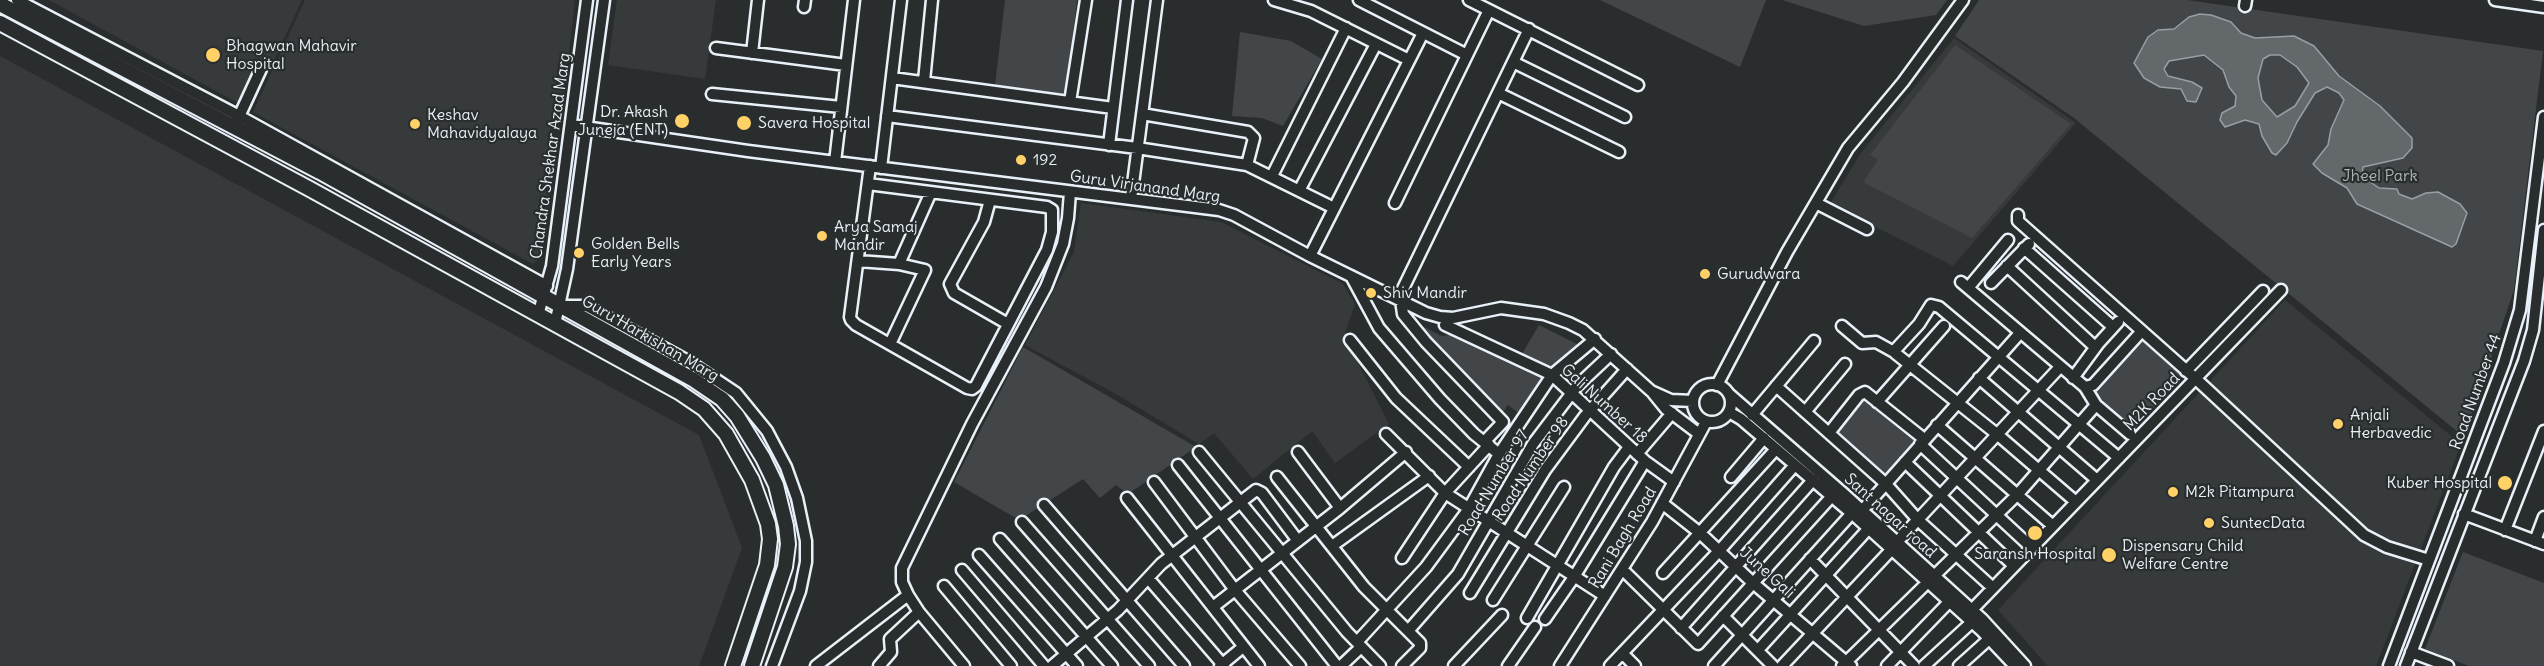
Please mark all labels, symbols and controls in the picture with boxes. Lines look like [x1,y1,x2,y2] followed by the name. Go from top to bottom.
[226,36,357,74] place label: Bhagwan Mahavir Hospital
[204,46,222,64] marker: Bhagwan Mahavir Hospital
[527,52,575,260] street label: Chandra Shekhar Azad Marg
[578,102,668,140] place label: Dr. Akash Juneja (ENT)
[427,105,537,143] place label: Keshav Mahavidyalaya
[673,112,691,130] marker: Dr. Akash Juneja (ENT)
[758,113,870,133] place label: Savera Hospital
[735,114,753,132] marker: Savera Hospital
[408,117,422,131] marker: Keshav Mahavidyalaya
[1033,150,1057,170] place label: 192
[1014,153,1028,167] marker: 192
[2342,166,2418,186] park label: Jheel Park
[1069,167,1221,207] street label: Guru Virjanand Marg
[834,217,918,255] place label: Arya Samaj Mandir
[815,229,829,243] marker: Arya Samaj Mandir
[591,234,680,272] place label: Golden Bells Early Years
[572,246,586,260] marker: Golden Bells Early Years
[1717,264,1800,284] place label: Gurudwara
[1698,267,1712,281] marker: Gurudwara
[1383,283,1467,303] place label: Shiv Mandir
[1364,286,1378,300] marker: Shiv Mandir
[578,292,722,386] street label: Guru Harkishan Marg
[2446,331,2506,453] street label: Road Number 44
[1557,360,1651,448] street label: Gali Number 18
[2120,369,2184,435] street label: M2K Road
[2350,405,2432,443] place label: Anjali Herbavedic
[1489,413,1573,525] street label: Road Number 98
[2331,417,2345,431] marker: Anjali Herbavedic
[1455,426,1533,540] street label: Road Number 97
[1840,470,1940,562] street label: Sant nagar road
[2387,473,2492,493] place label: Kuber Hospital
[2496,474,2514,492] marker: Kuber Hospital
[2185,482,2294,502] place label: M2k Pitampura
[1585,484,1661,592] street label: Rani Bagh Road
[2166,485,2180,499] marker: M2k Pitampura
[2221,513,2305,533] place label: SuntecData
[2202,516,2216,530] marker: SuntecData
[2026,524,2044,542] marker: Saransh Hospital
[2122,536,2243,574] place label: Dispensary Child Welfare Centre
[1736,543,1798,603] street label: June Gali
[1974,544,2096,564] place label: Saransh Hospital
[2100,546,2118,564] marker: Dispensary Child Welfare Centre

